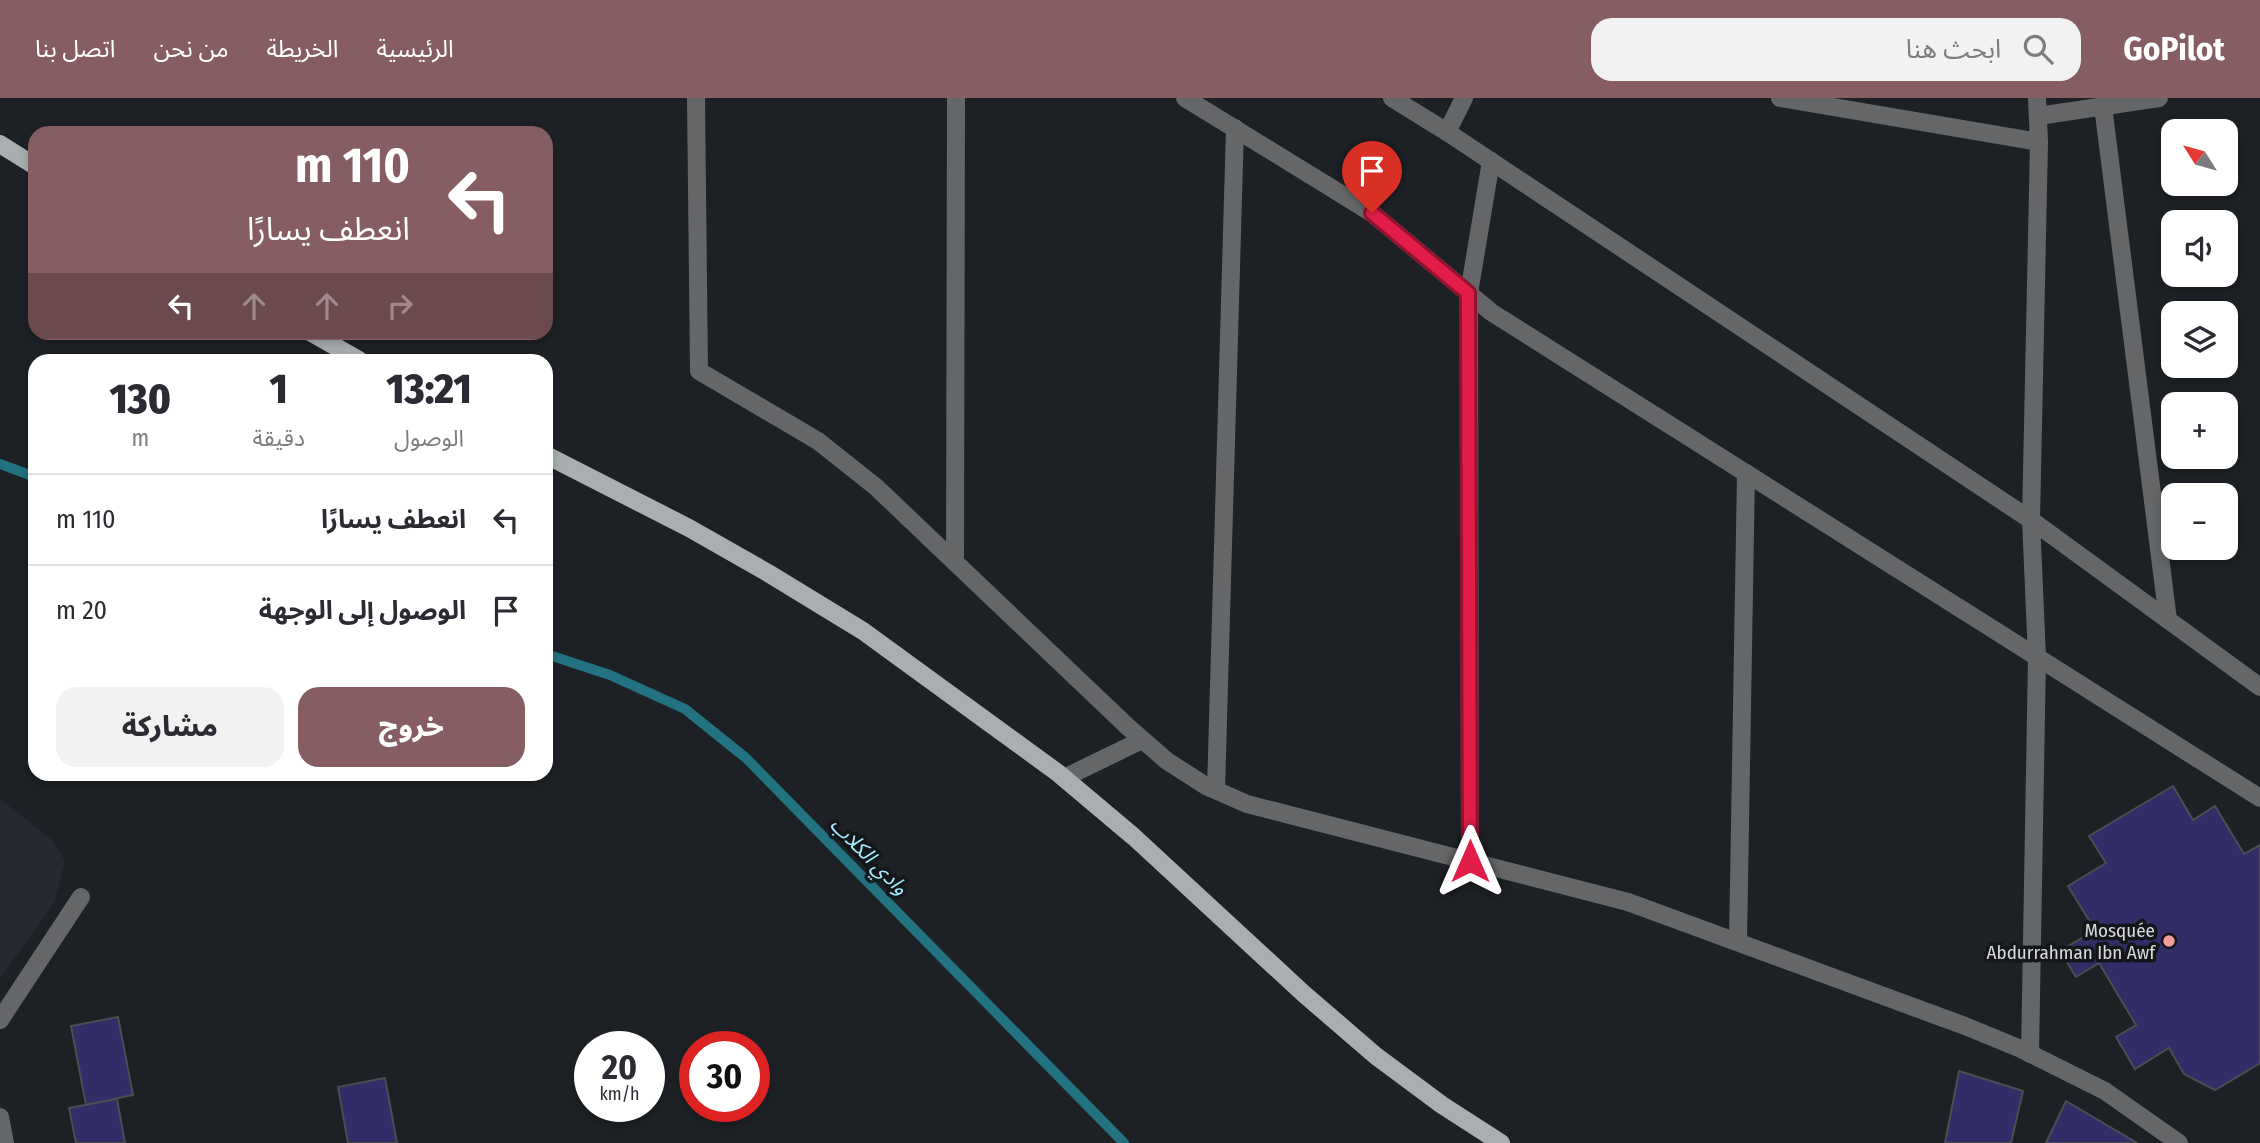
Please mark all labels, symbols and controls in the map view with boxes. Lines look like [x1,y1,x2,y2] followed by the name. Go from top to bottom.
[1591,18,2081,81] search box
[2123,29,2225,69] text: GoPilot
[2019,30,2057,68] icon: search
[1906,34,2001,65] text: ابحث هنا
[35,35,116,63] text: اتصل بنا
[154,35,229,63] text: من نحن
[267,35,338,63] text: الخريطة
[376,35,454,63] text: الرئيسية
[2161,119,2238,196] north arrow
[2161,119,2238,560] map controls
[295,136,410,195] text: 110 m
[1342,141,1402,213] pin
[1353,152,1391,190] icon: arrive
[434,154,525,245] icon: left
[247,210,410,248] text: انعطف يسارًا
[2161,210,2238,287] button: sound
[162,287,200,325] icon: left
[235,287,273,325] icon: ahead
[308,287,346,325] icon: ahead
[381,287,419,325] icon: right
[2161,301,2238,378] button: layers
[270,364,288,414] text: 1
[386,364,472,414] text: 13:21
[109,374,171,424] text: 130
[2161,392,2238,469] button: +
[131,424,149,452] text: m
[252,424,305,452] text: دقيقة
[394,424,464,452] text: الوصول
[2161,483,2238,560] button: −
[487,501,525,539] icon: left
[56,504,116,535] text: 110 m
[321,504,466,535] text: انعطف يسارًا
[487,592,525,630] icon: arrive
[56,595,107,626] text: 20 m
[259,595,466,626] text: الوصول إلى الوجهة
[56,687,284,767] button: مشاركة
[298,687,525,767] button: خروج
[823,812,913,902] water label: وادي الكلاب
[1433,824,1507,898] position arrow
[1987,919,2156,964] place label: Mosquée Abdurrahman Ibn Awf
[2161,933,2177,949] marker: Mosquée Abdurrahman Ibn Awf
[679,1031,770,1122] speed limit sign: 30
[602,1046,637,1088] text: 20
[599,1083,640,1105] text: km/h

